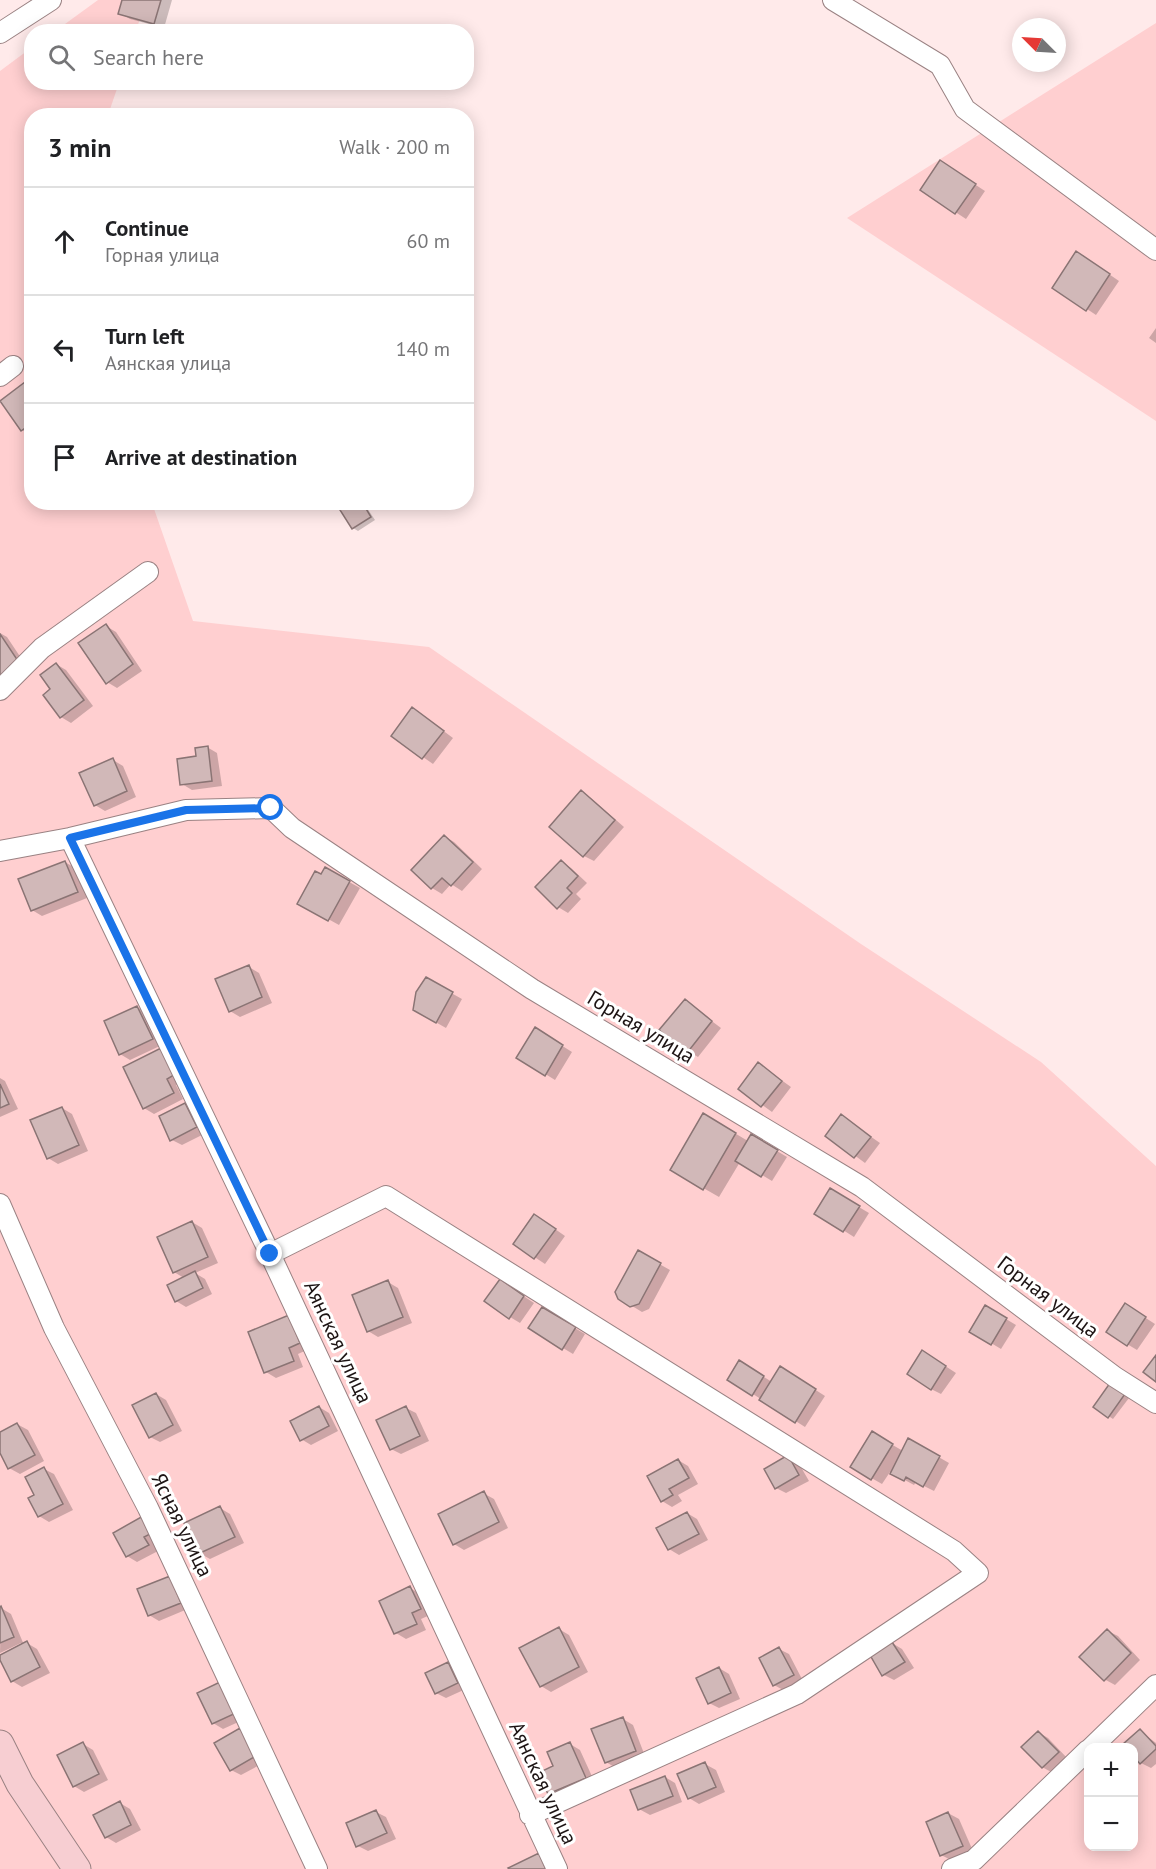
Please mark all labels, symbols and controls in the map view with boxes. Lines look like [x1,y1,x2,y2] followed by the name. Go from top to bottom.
[1012,18,1066,72] north arrow
[24,24,474,90] search box
[45,41,78,74] icon: search
[93,43,204,71] text: Search here
[48,131,111,164] text: 3 min
[339,134,450,160] text: Walk · 200 m
[105,214,189,242] text: Continue
[48,225,81,258] icon: ahead
[407,228,450,254] text: 60 m
[105,242,220,268] text: Горная улица
[105,322,185,350] text: Turn left
[48,333,81,366] icon: left
[396,336,450,362] text: 140 m
[105,350,231,376] text: Аянская улица
[48,441,81,474] icon: arrive
[105,443,297,471] text: Arrive at destination
[257,794,283,820] route start
[583,984,700,1069] street label: Горная улица
[256,1240,282,1266] route end
[992,1250,1104,1344] street label: Горная улица
[298,1276,379,1408] street label: Аянская улица
[146,1468,219,1581] street label: Ясная улица
[503,1717,584,1849] street label: Аянская улица
[1084,1743,1138,1851] map controls
[1084,1743,1138,1797] button: +
[1084,1797,1138,1851] button: −

